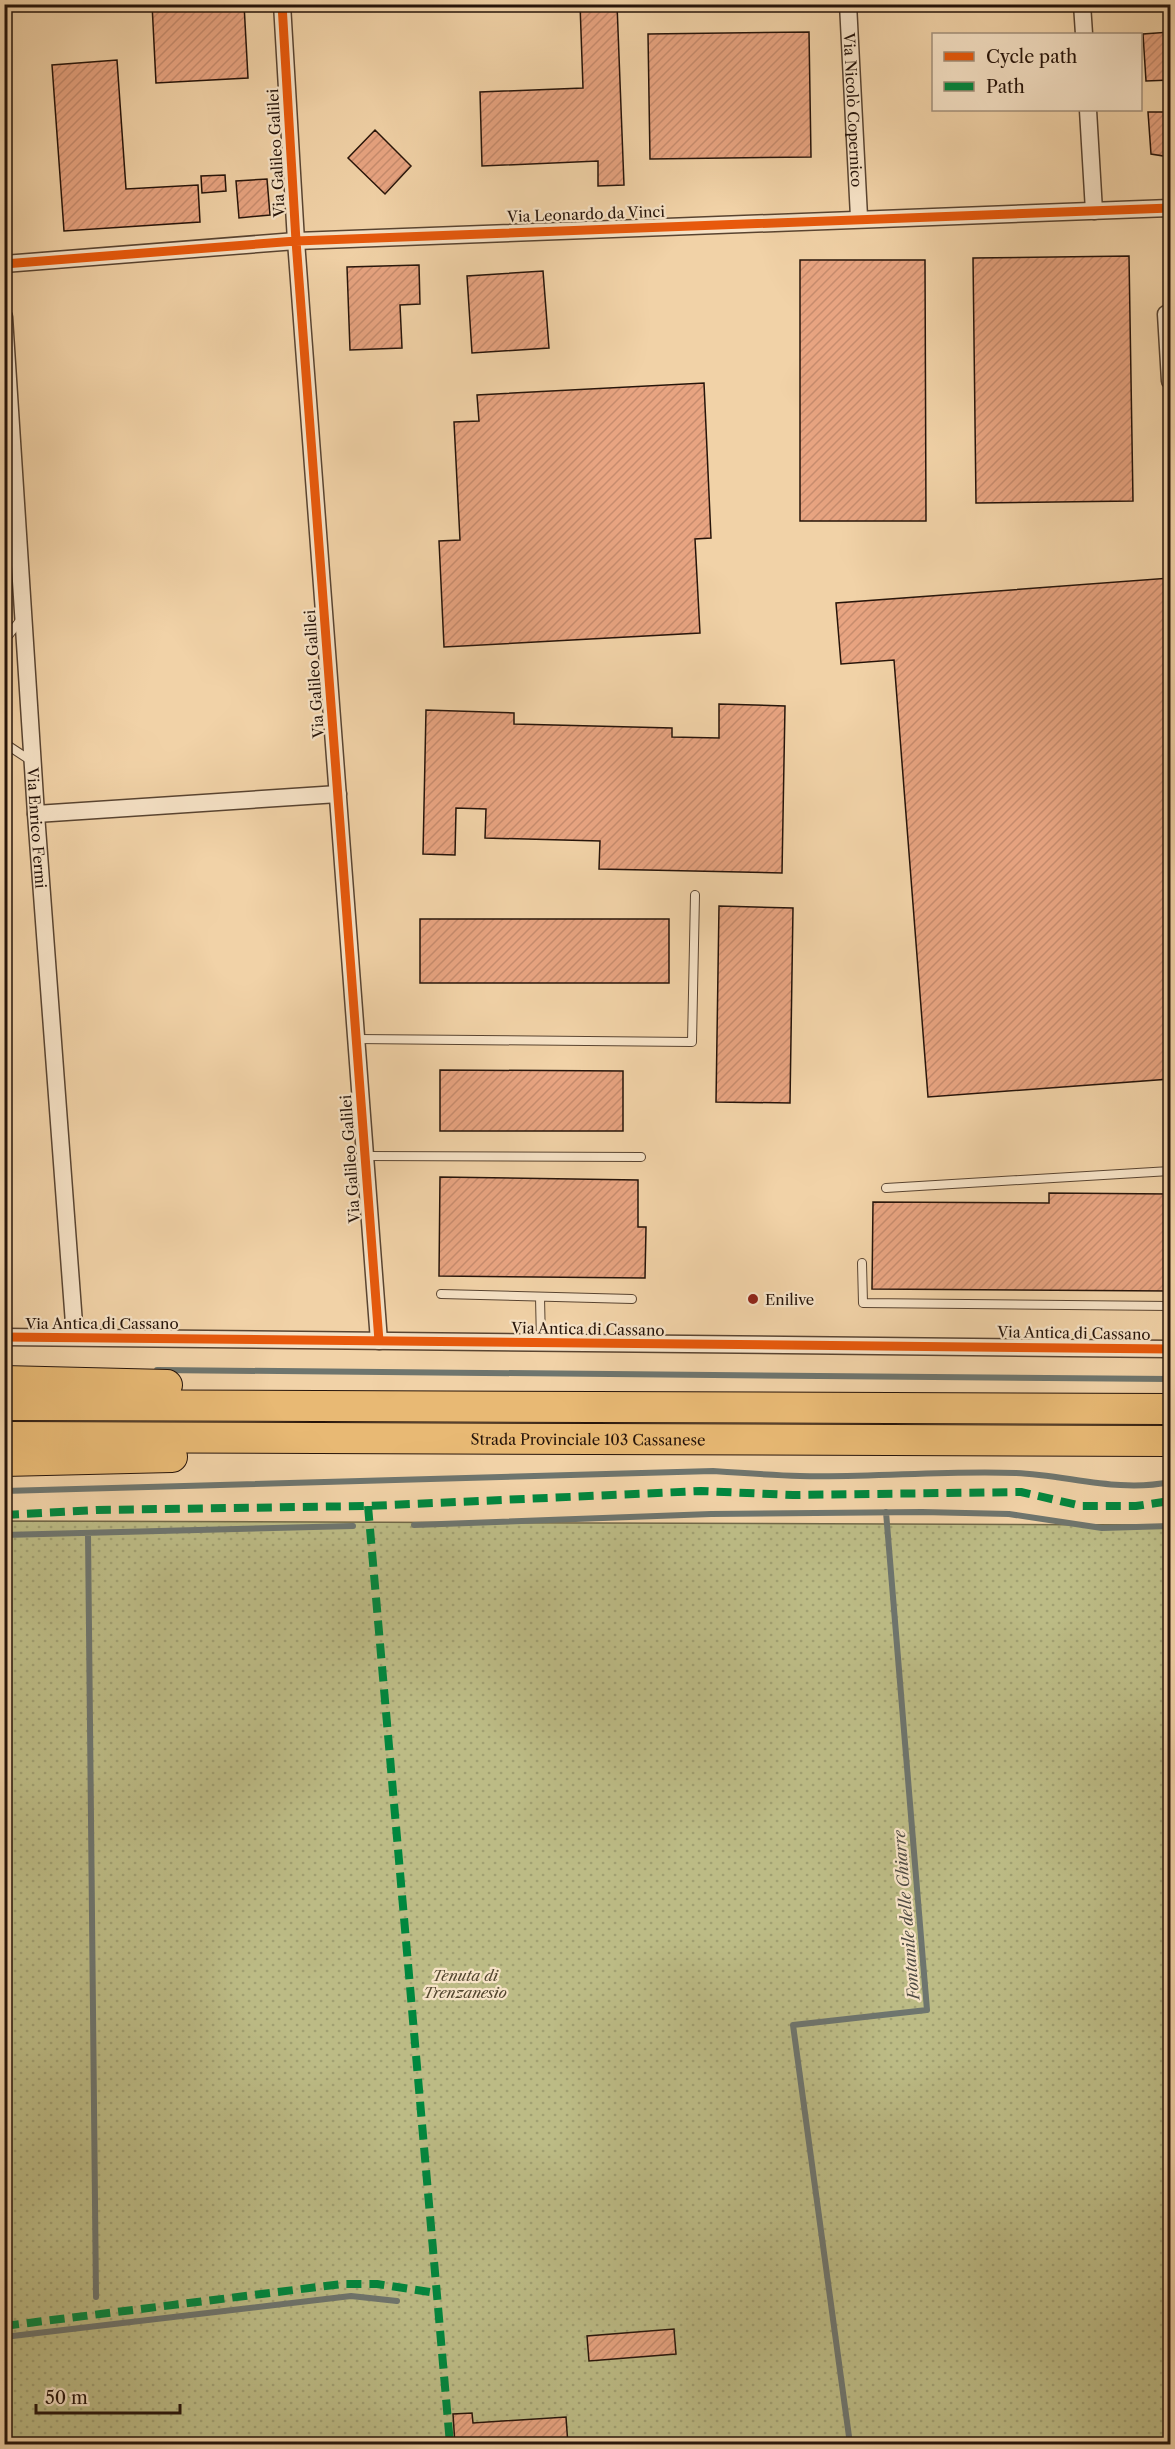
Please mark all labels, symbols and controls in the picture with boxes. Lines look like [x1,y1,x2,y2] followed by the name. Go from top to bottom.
[840,31,867,188] street label: Via Nicolò Copernico
[932,33,1142,111] legend
[986,46,1077,68] text: Cycle path
[986,76,1025,98] text: Path
[263,88,289,219] street label: Via Galileo Galilei
[506,202,666,226] street label: Via Leonardo da Vinci
[300,609,328,740] street label: Via Galileo Galilei
[23,766,51,890] street label: Via Enrico Fermi
[336,1094,364,1225] street label: Via Galileo Galilei
[765,1290,814,1309] place label: Enilive
[746,1292,760,1306] marker: Enilive
[24,1314,179,1333] street label: Via Antica di Cassano
[510,1318,665,1340] street label: Via Antica di Cassano
[996,1322,1151,1344] street label: Via Antica di Cassano
[471,1429,705,1449] street label: Strada Provinciale 103 Cassanese
[889,1828,924,2003] water label: Fontanile delle Ghiarre
[423,1966,507,2002] park label: Tenuta di Trenzanesio
[36,2377,180,2415] scale bar
[45,2387,88,2409] text: 50 m

